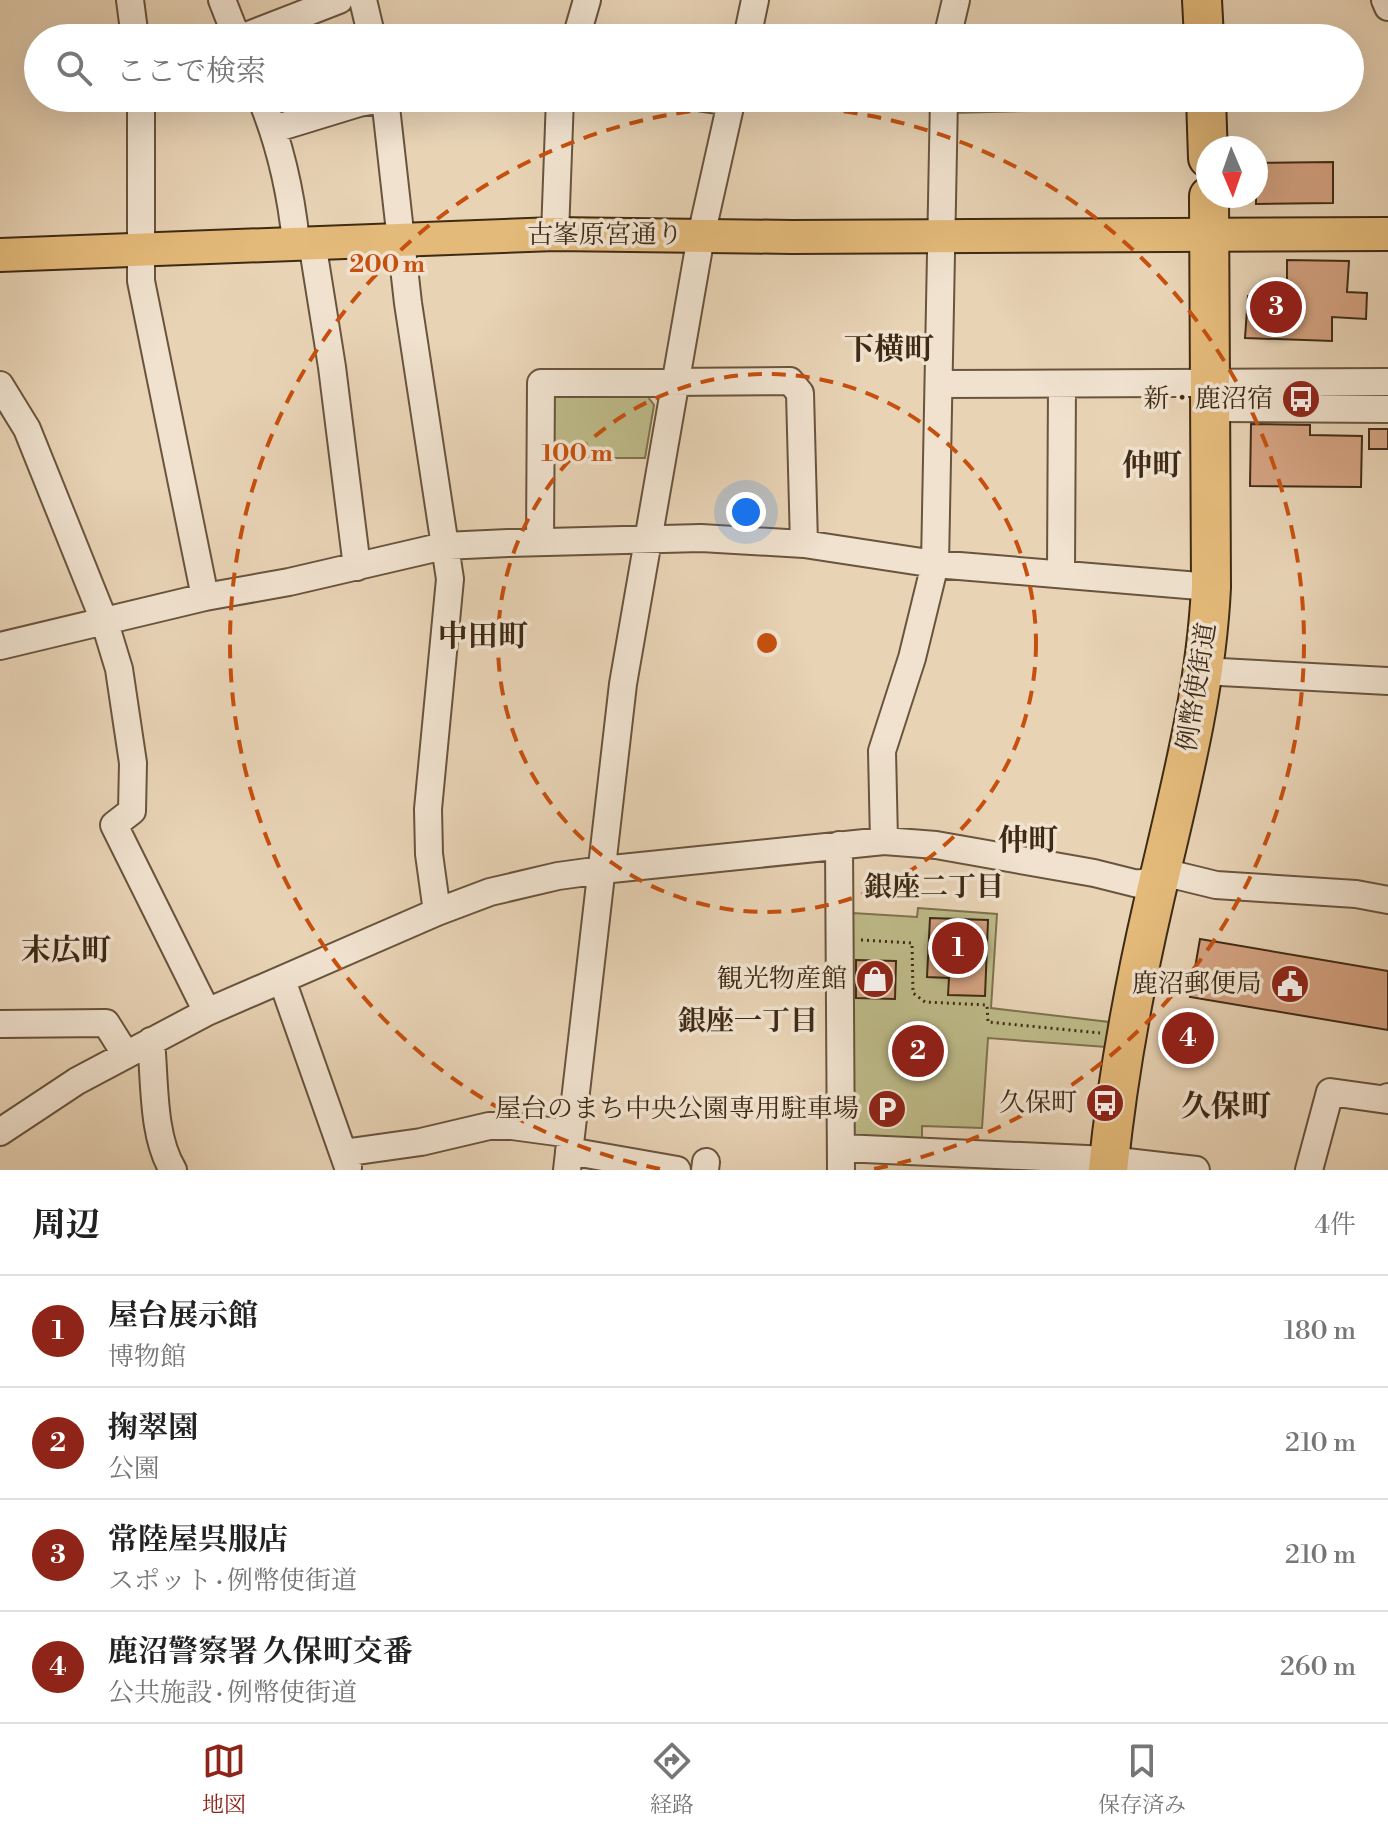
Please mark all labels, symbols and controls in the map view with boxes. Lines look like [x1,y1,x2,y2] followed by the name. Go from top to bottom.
[24,24,1364,112] search box
[52,46,96,90] icon: search
[116,53,266,91] text: ここで検索
[1196,136,1268,208] north arrow
[527,219,683,251] street label: 古峯原宮通り
[349,250,425,280] text: 200 m
[1250,277,1302,337] pin: 3
[844,331,934,369] district label: 下横町
[1280,378,1322,420] bus stop icon: 新・鹿沼宿
[1143,383,1273,415] place label: 新・鹿沼宿
[541,439,613,469] text: 100 m
[1122,447,1182,485] district label: 仲町
[726,492,766,532] your location
[438,618,528,656] district label: 中田町
[1171,620,1223,754] street label: 例幣使街道
[753,629,781,657] centre of rings
[998,822,1058,860] district label: 仲町
[864,870,1004,905] district label: 銀座二丁目
[932,918,984,978] pin: 1
[21,932,111,970] district label: 末広町
[854,958,896,1000] shop icon: 観光物産館
[717,963,847,995] place label: 観光物産館
[1269,963,1311,1005] public building icon: 鹿沼郵便局
[1132,968,1262,1000] place label: 鹿沼郵便局
[678,1004,818,1039] district label: 銀座一丁目
[1162,1008,1214,1068] pin: 4
[892,1021,944,1081] pin: 2
[1084,1082,1126,1124] bus stop icon: 久保町
[999,1087,1077,1119] place label: 久保町
[866,1088,908,1130] parking icon: 屋台のまち中央公園専用駐車場
[1181,1088,1271,1126] district label: 久保町
[495,1093,859,1125] place label: 屋台のまち中央公園専用駐車場
[32,1205,100,1247] text: 周辺
[1315,1209,1356,1241] text: 4件
[108,1297,258,1335] text: 屋台展示館
[52,1315,64,1347] text: 1
[1284,1315,1356,1347] text: 180 m
[108,1341,186,1373] text: 博物館
[108,1409,198,1447] text: 掬翠園
[50,1427,66,1459] text: 2
[1285,1427,1356,1459] text: 210 m
[108,1453,160,1485] text: 公園
[108,1521,288,1559] text: 常陸屋呉服店
[50,1539,66,1571] text: 3
[1285,1539,1356,1571] text: 210 m
[108,1565,357,1597] text: スポット · 例幣使街道
[108,1633,413,1671] text: 鹿沼警察署 久保町交番
[49,1651,67,1683] text: 4
[1280,1651,1356,1683] text: 260 m
[108,1677,357,1709] text: 公共施設 · 例幣使街道
[202,1739,246,1819] tab: 地図
[650,1739,694,1819] tab: 経路
[1098,1739,1186,1819] tab: 保存済み

